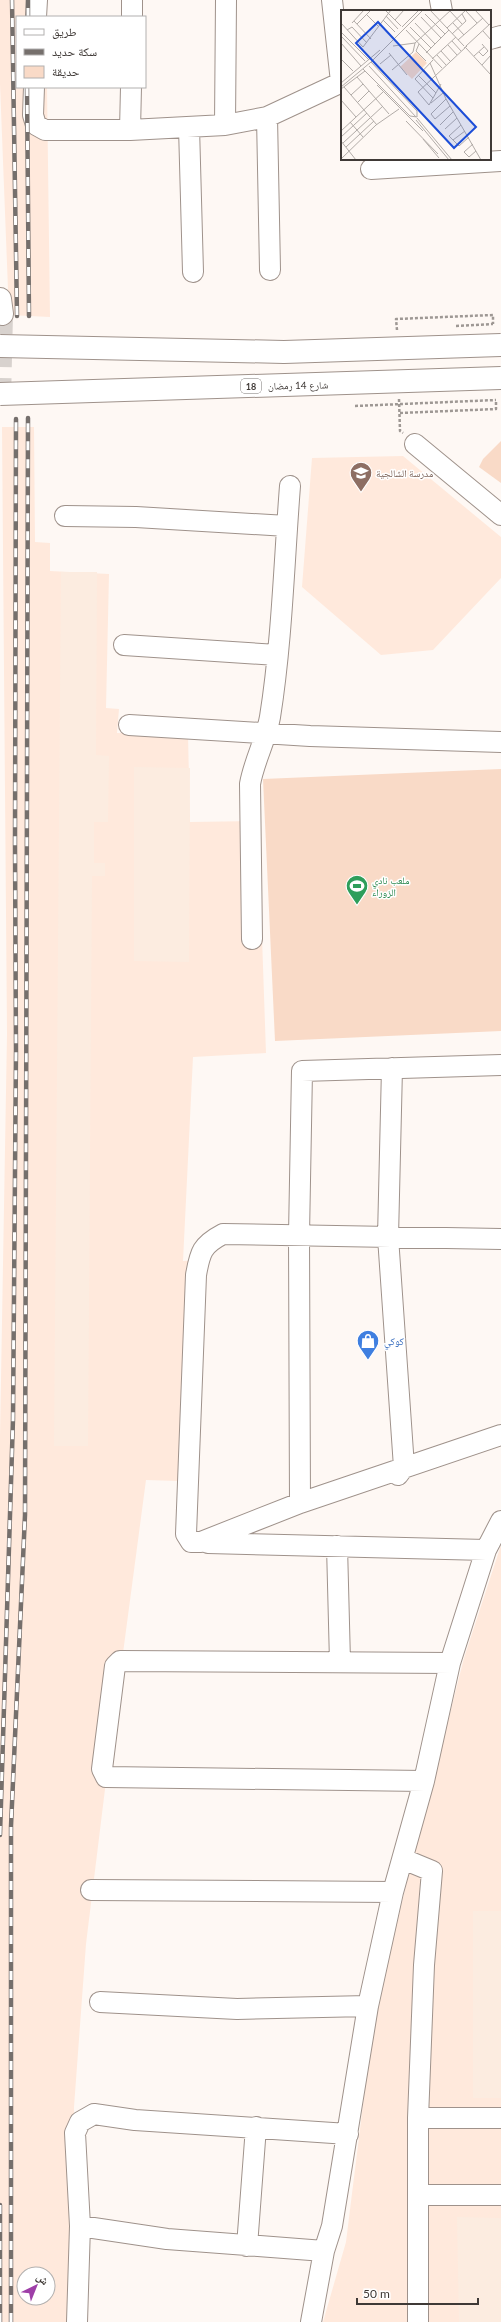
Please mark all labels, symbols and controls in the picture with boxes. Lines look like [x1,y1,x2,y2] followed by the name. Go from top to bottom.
[341,10,491,160] inset map
[16,16,146,88] legend
[52,24,77,39] text: طريق
[52,44,97,59] text: سكة حديد
[52,64,80,79] text: حديقة
[268,378,329,393] street label: شارع 14 رمضان
[241,379,261,393] road number: 18
[348,460,374,493] school or university icon: مدرسة الشالجية
[376,467,434,479] place label: مدرسة الشالجية
[344,873,370,906] sports icon: ملعب نادي الزوراء
[372,874,410,898] place label: ملعب نادي الزوراء
[355,1328,381,1361] shop icon: كوكي
[384,1335,404,1350] place label: كوكي
[16,2266,56,2306] north arrow
[33,2270,52,2289] text: ش
[357,2280,478,2306] scale bar
[363,2286,390,2301] text: 50 m

